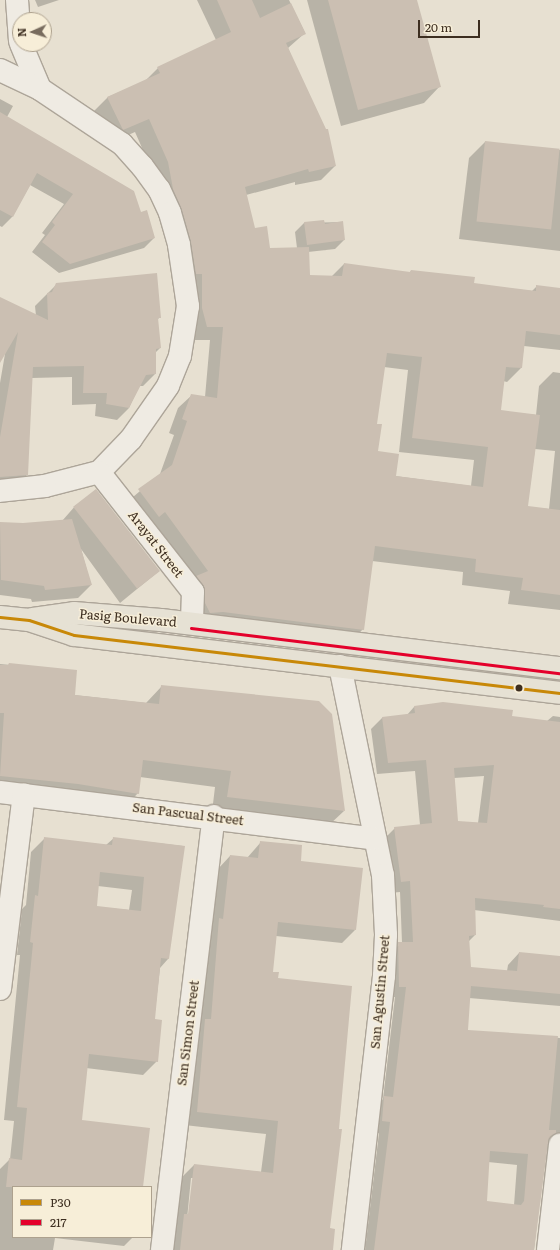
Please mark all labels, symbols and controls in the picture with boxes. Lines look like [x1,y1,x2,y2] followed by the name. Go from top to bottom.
[12,12,52,52] north arrow
[420,12,482,38] scale bar
[425,18,452,36] text: 20 m
[13,28,29,38] text: N
[125,507,187,581] street label: Arayat Street
[78,606,178,630] street label: Pasig Boulevard
[514,683,524,693] unlabelled marker
[131,799,245,829] street label: San Pascual Street
[367,934,393,1050] street label: San Agustin Street
[174,979,202,1087] street label: San Simon Street
[12,1186,152,1238] legend
[50,1193,71,1211] text: P30
[50,1213,67,1231] text: 217

